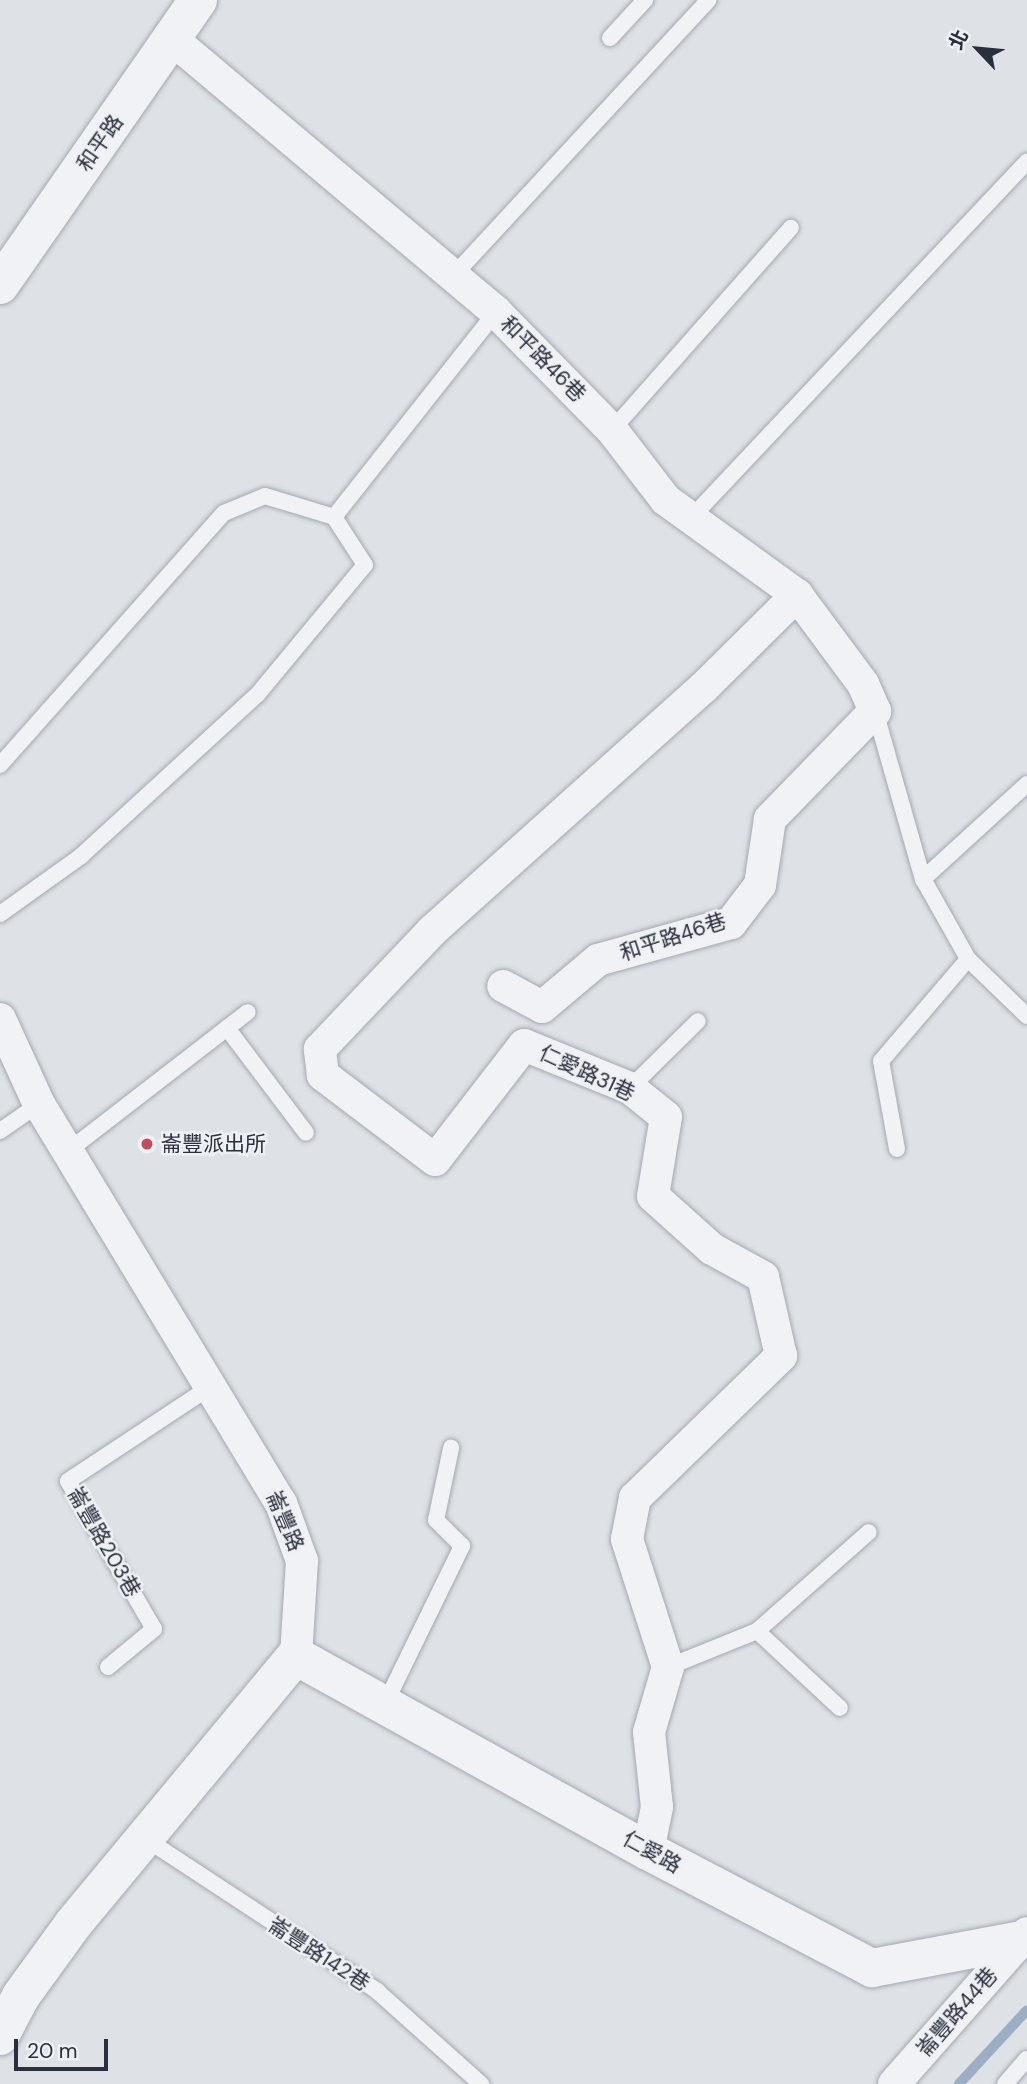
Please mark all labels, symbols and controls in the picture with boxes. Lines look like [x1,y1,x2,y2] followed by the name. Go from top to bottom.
[943,14,1013,84] north arrow
[943,26,974,54] text: 北
[72,110,128,176] street label: 和平路
[495,311,591,407] street label: 和平路46巷
[617,908,729,966] street label: 和平路46巷
[535,1040,639,1106] street label: 仁愛路31巷
[161,1131,266,1157] place label: 崙豐派出所
[139,1136,155,1152] marker: 崙豐派出所
[62,1483,146,1601] street label: 崙豐路203巷
[261,1487,309,1555] street label: 崙豐路
[618,1826,686,1878] street label: 仁愛路
[264,1912,374,1996] street label: 崙豐路142巷
[912,1962,1002,2062] street label: 崙豐路44巷
[18,2024,112,2068] scale bar
[27,2037,78,2065] text: 20 m

